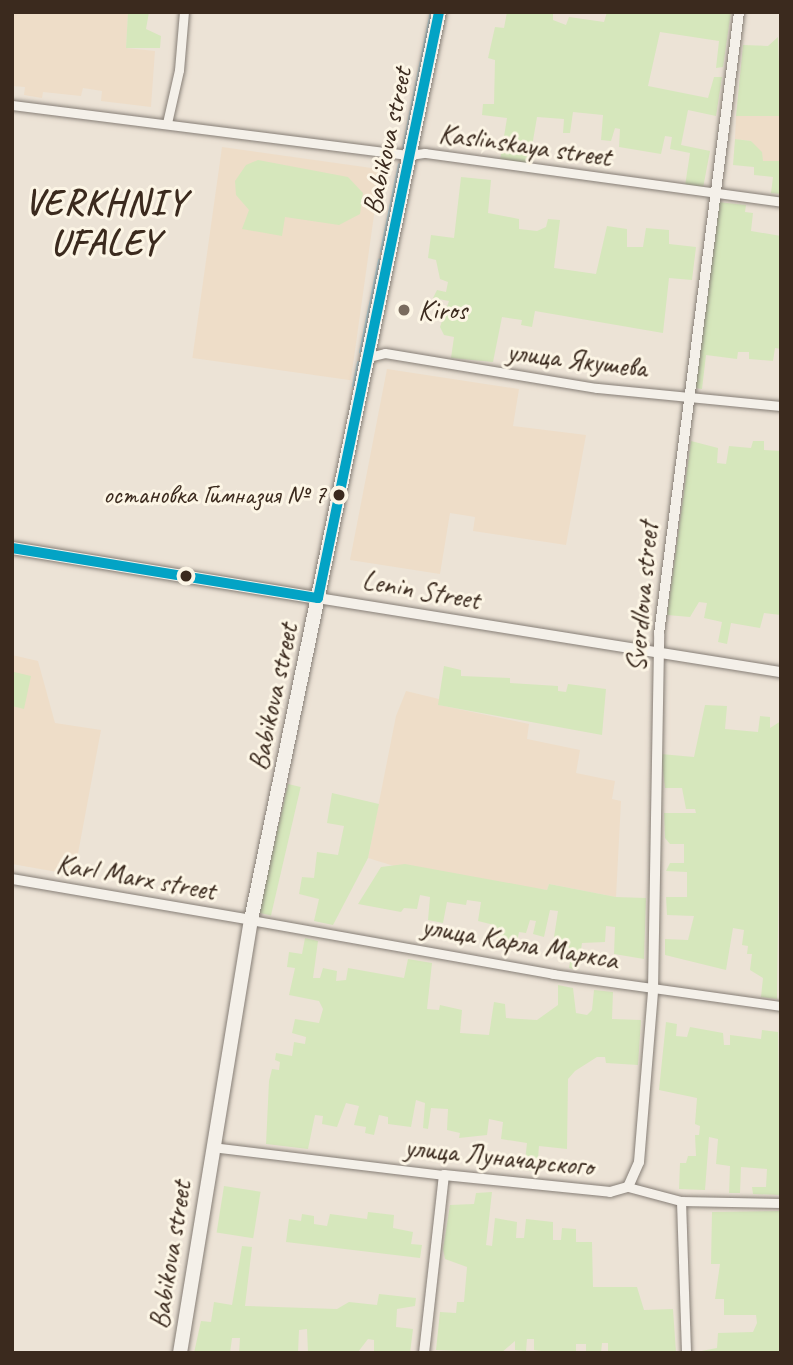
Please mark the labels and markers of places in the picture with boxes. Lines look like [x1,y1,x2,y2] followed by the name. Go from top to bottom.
[418,293,467,327] place label: Kiros
[396,302,412,318] marker: Kiros
[105,479,326,511] place label: остановка Гимназия № 7
[332,488,346,502] marker: остановка Гимназия № 7
[179,569,193,583] unlabelled marker

